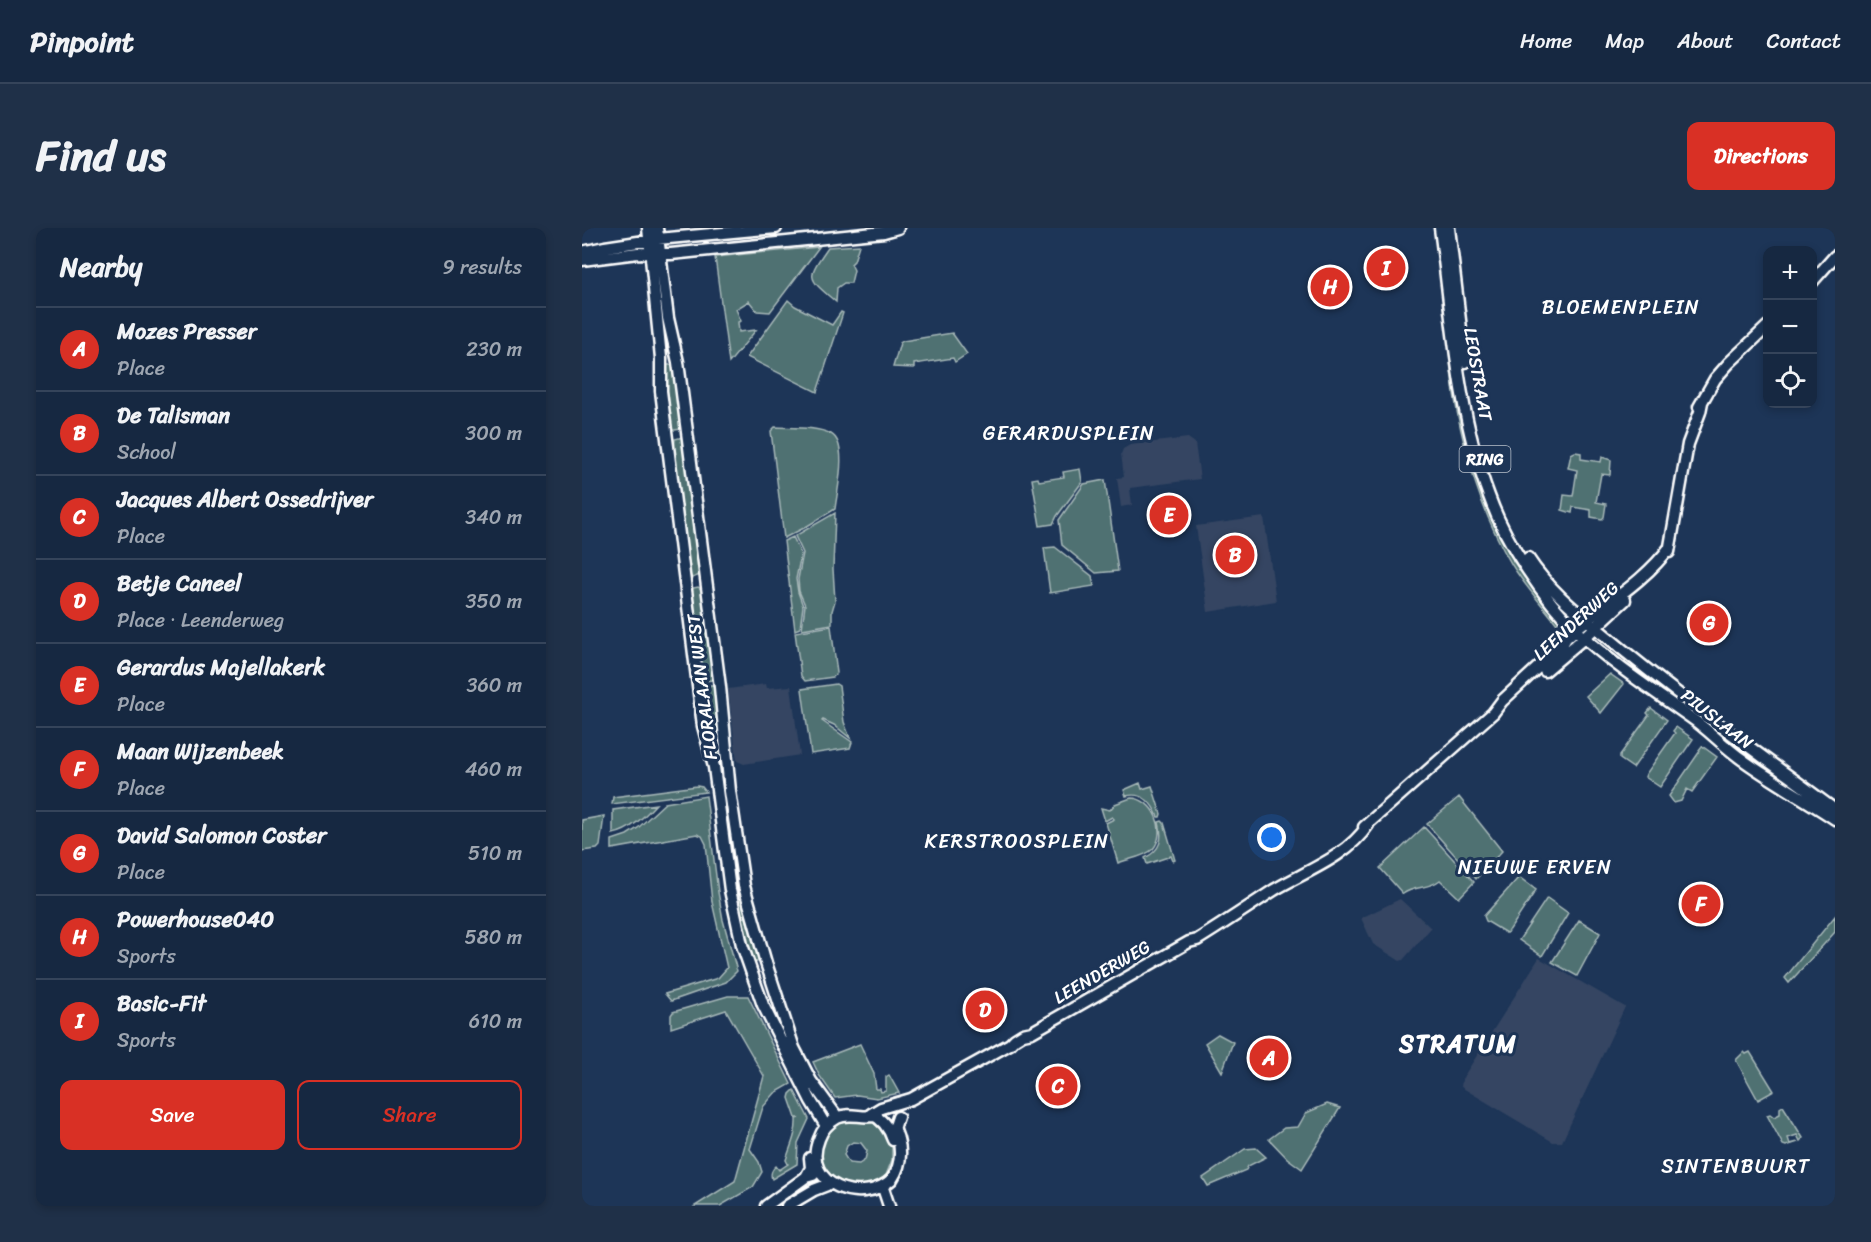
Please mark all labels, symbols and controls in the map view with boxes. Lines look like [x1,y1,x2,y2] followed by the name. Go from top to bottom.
[30,17,134,66] text: Pinpoint
[1520,22,1572,60] text: Home
[1605,22,1644,60] text: Map
[1677,22,1734,60] text: About
[1767,22,1841,60] text: Contact
[36,119,166,193] text: Find us
[1687,122,1835,190] button: Directions
[60,244,142,290] text: Nearby
[1366,246,1406,291] pin: I
[1763,246,1817,408] map controls
[1763,246,1817,300] button: +
[442,250,522,285] text: 9 results
[1310,264,1350,310] pin: H
[1542,290,1700,325] district label: BLOEMENPLEIN
[1763,300,1817,354] button: −
[117,312,257,351] text: Mozes Presser
[1454,325,1502,425] street label: LEOSTRAAT
[73,332,86,367] text: A
[466,332,522,367] text: 230 m
[117,351,165,386] text: Place
[1763,354,1817,408] button: locate
[117,396,230,435] text: De Talisman
[73,416,86,451] text: B
[465,416,522,451] text: 300 m
[983,416,1155,451] district label: GERARDUSPLEIN
[117,435,176,470] text: School
[1460,446,1510,472] road number: RING
[117,480,373,519] text: Jacques Albert Ossedrijver
[1150,492,1188,538] pin: E
[73,500,86,535] text: C
[465,500,522,535] text: 340 m
[117,519,165,554] text: Place
[1216,532,1254,578] pin: B
[117,564,242,603] text: Betje Caneel
[1525,573,1627,669] street label: LEENDERWEG
[74,584,85,619] text: D
[466,584,522,619] text: 350 m
[1690,600,1728,646] pin: G
[117,603,284,638] text: Place · Leenderweg
[677,611,727,762] street label: FLORALAAN WEST
[117,648,325,687] text: Gerardus Majellakerk
[74,668,85,703] text: E
[466,668,522,703] text: 360 m
[1673,680,1761,758] street label: PIUSLAAN
[117,687,165,722] text: Place
[117,732,284,771] text: Maan Wijzenbeek
[74,752,85,787] text: F
[465,752,522,787] text: 460 m
[117,771,165,806] text: Place
[117,816,326,855] text: David Salomon Coster
[1257,823,1286,852] your location
[925,824,1109,859] district label: KERSTROOSPLEIN
[73,836,86,871] text: G
[468,836,522,871] text: 510 m
[1458,850,1612,885] district label: NIEUWE ERVEN
[117,855,165,890] text: Place
[1682,882,1720,926] pin: F
[117,900,274,939] text: Powerhouse040
[72,920,87,955] text: H
[465,920,522,955] text: 580 m
[1047,931,1157,1013] street label: LEENDERWEG
[117,939,176,974] text: Sports
[117,984,206,1023] text: Basic-Fit
[966,988,1004,1032] pin: D
[76,1004,83,1039] text: I
[469,1004,522,1039] text: 610 m
[117,1023,176,1058] text: Sports
[1398,1023,1517,1065] district label: STRATUM
[1250,1036,1288,1080] pin: A
[1038,1064,1078,1108] pin: C
[60,1080,285,1150] button: Save
[297,1080,522,1150] button: Share
[1661,1149,1811,1184] district label: SINTENBUURT

